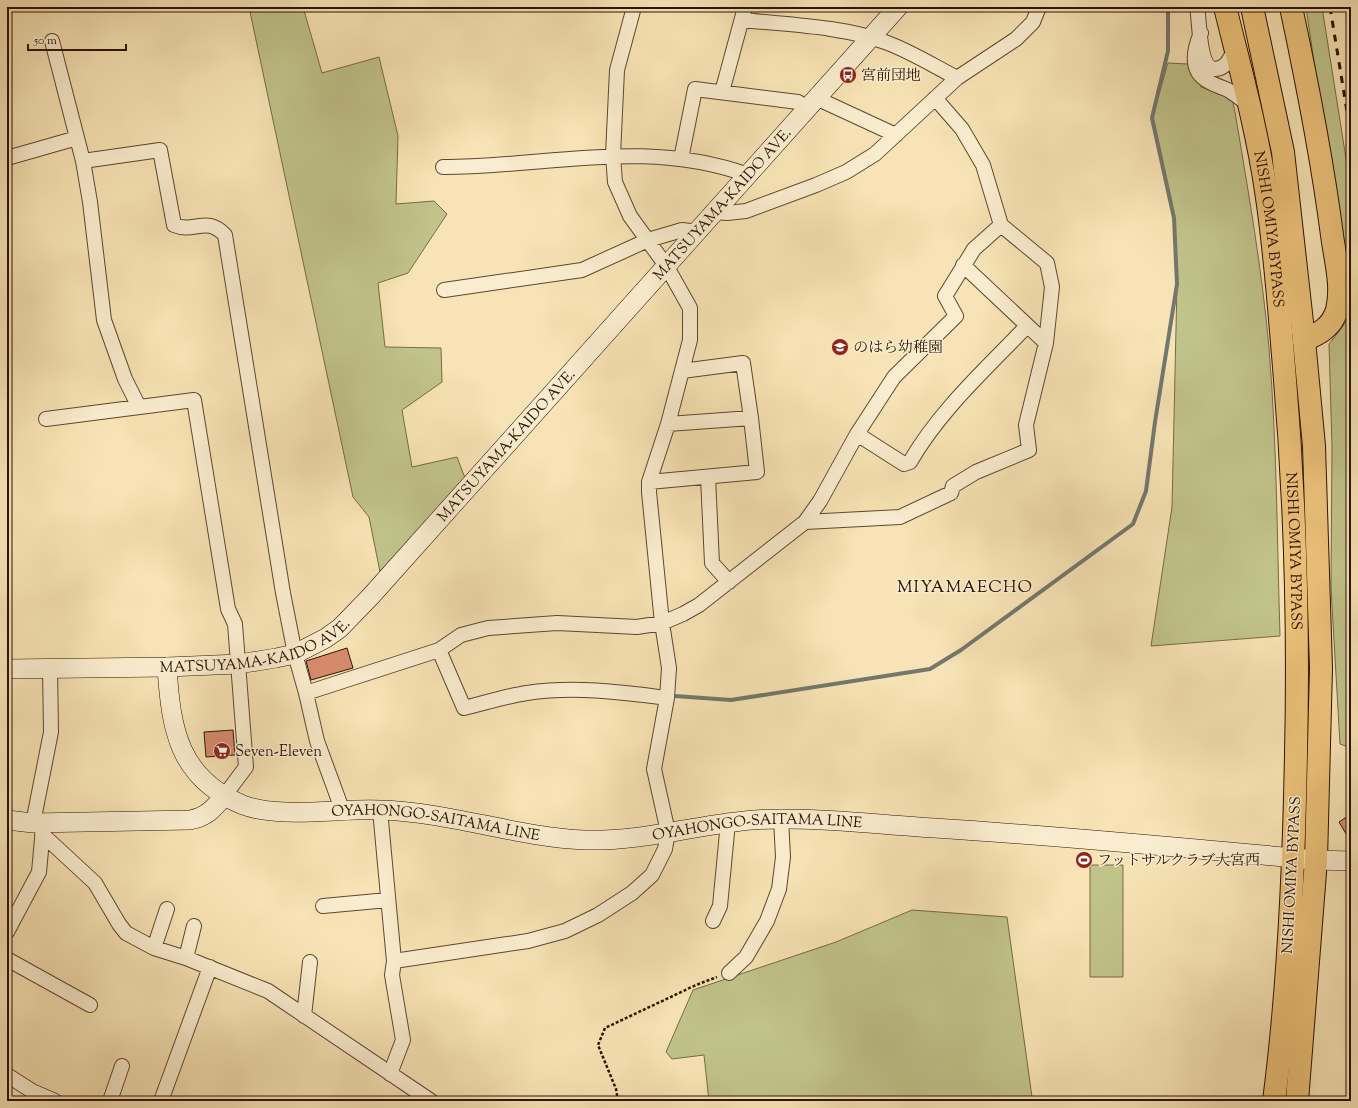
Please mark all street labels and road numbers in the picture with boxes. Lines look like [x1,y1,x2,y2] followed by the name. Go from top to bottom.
[649,124,797,286] street label: MATSUYAMA-KAIDO AVE.
[1247,149,1288,309] street label: NISHI OMIYA BYPASS
[433,365,581,527] street label: MATSUYAMA-KAIDO AVE.
[1279,472,1306,630] street label: NISHI OMIYA BYPASS
[160,614,356,679] street label: MATSUYAMA-KAIDO AVE.
[1278,796,1307,954] street label: NISHI OMIYA BYPASS
[331,801,541,847] street label: OYAHONGO-SAITAMA LINE
[651,810,863,847] street label: OYAHONGO-SAITAMA LINE

